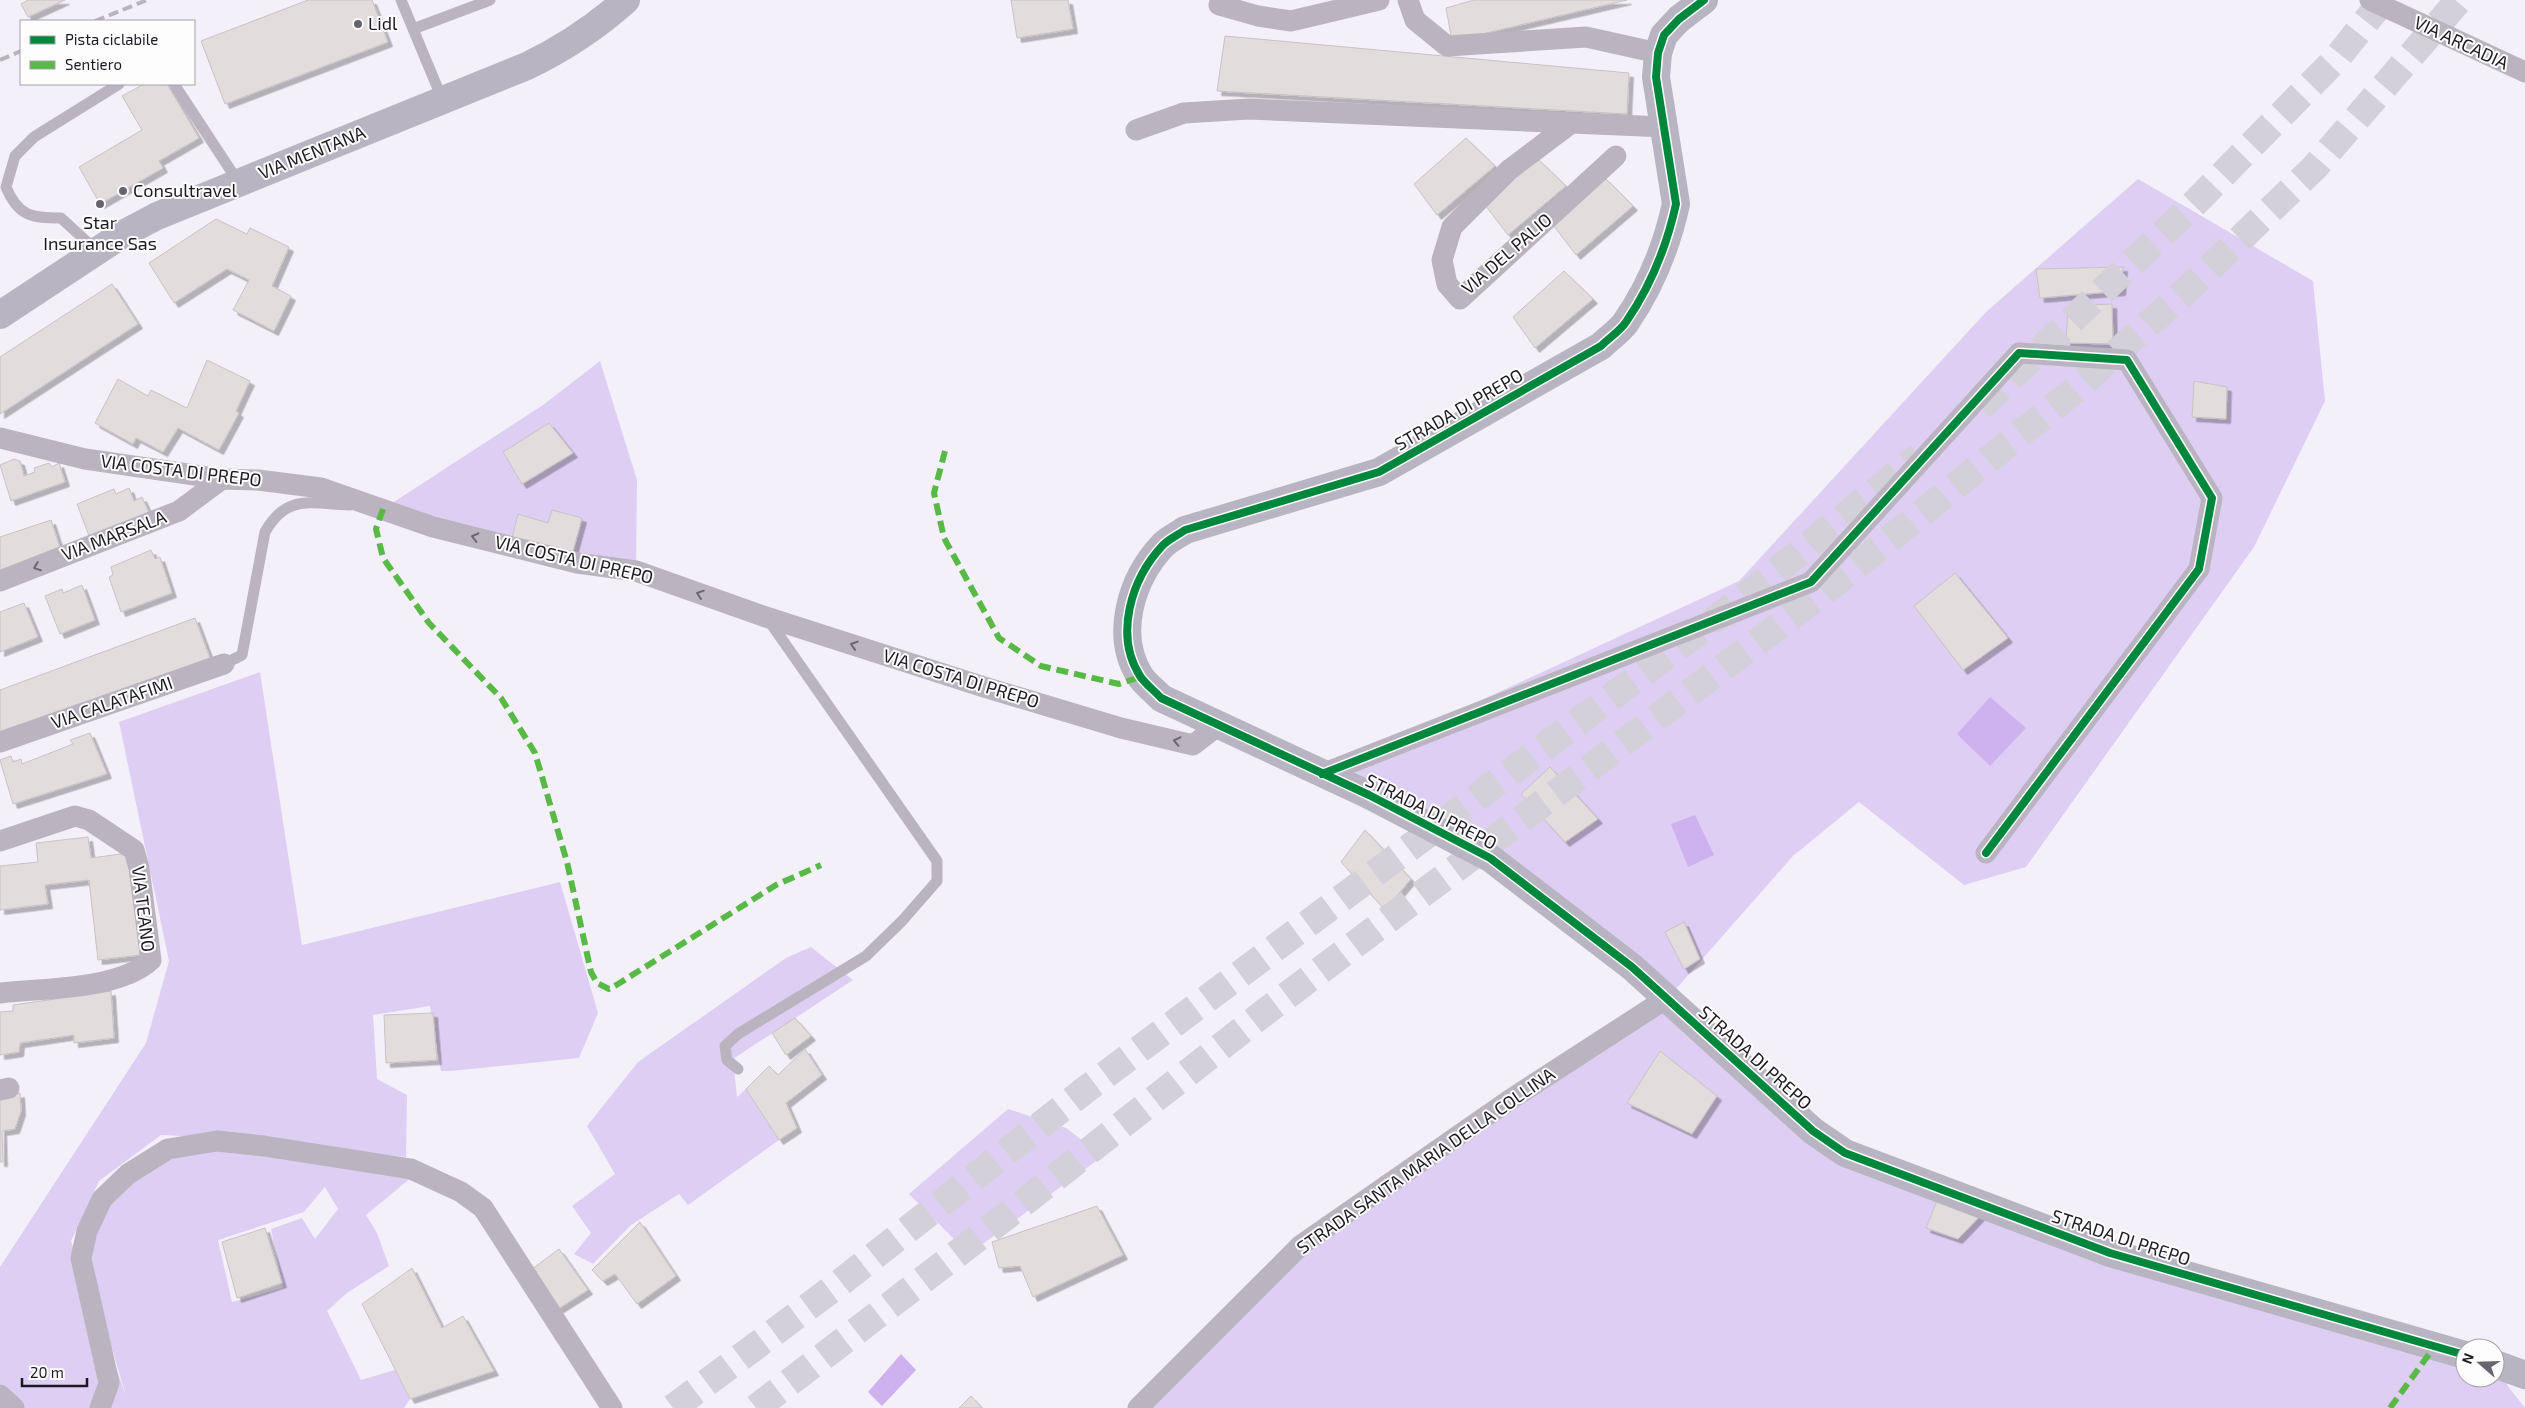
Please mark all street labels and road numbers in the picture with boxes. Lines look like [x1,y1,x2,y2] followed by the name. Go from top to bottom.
[2411,11,2513,74] street label: VIA ARCADIA
[255,120,369,184] street label: VIA MENTANA
[1457,208,1556,298] street label: VIA DEL PALIO
[1390,363,1527,455] street label: STRADA DI PREPO
[99,449,263,491] street label: VIA COSTA DI PREPO
[58,505,170,565] street label: VIA MARSALA
[493,530,656,588] street label: VIA COSTA DI PREPO
[881,644,1042,712] street label: VIA COSTA DI PREPO
[48,671,175,733] street label: VIA CALATAFIMI
[1362,768,1501,854] street label: STRADA DI PREPO
[128,865,160,953] street label: VIA TEANO
[1695,1001,1817,1114] street label: STRADA DI PREPO
[1292,1062,1559,1258] street label: STRADA SANTA MARIA DELLA COLLINA
[2049,1204,2194,1270] street label: STRADA DI PREPO

